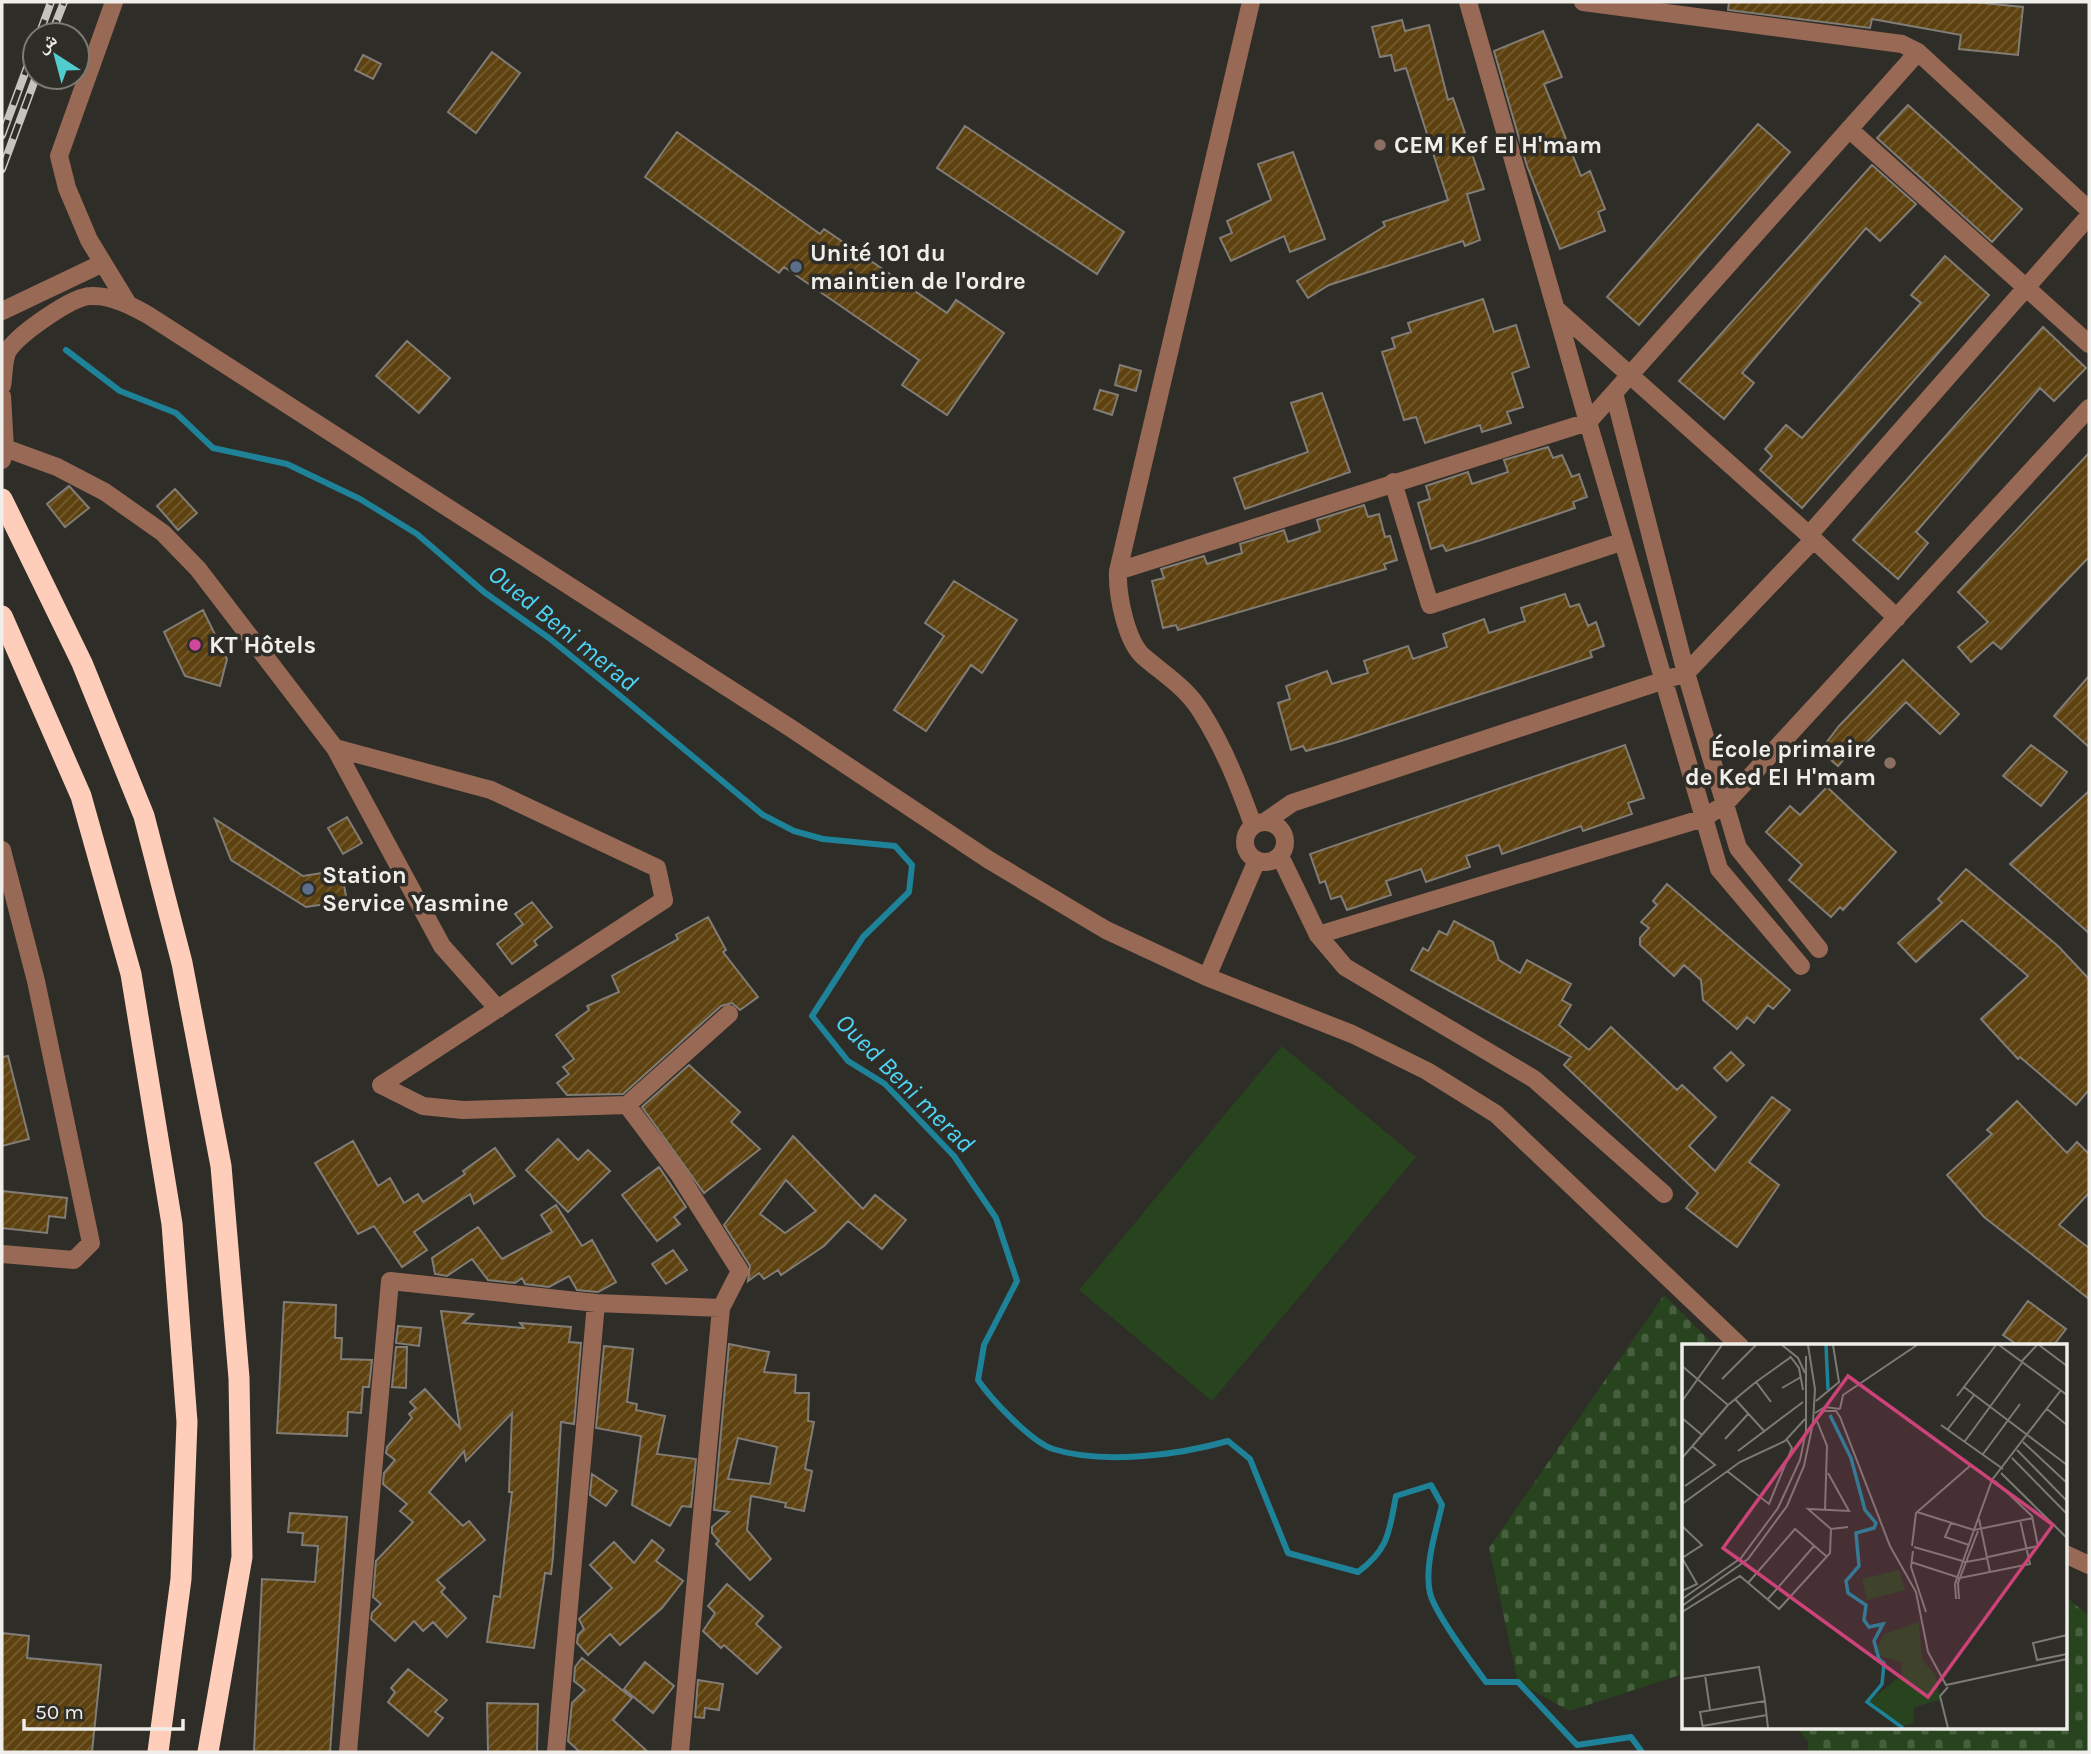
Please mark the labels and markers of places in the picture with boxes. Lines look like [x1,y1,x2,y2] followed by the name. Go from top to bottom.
[1394,131,1602,159] place label: CEM Kef El H'mam
[1372,137,1388,153] marker: CEM Kef El H'mam
[810,239,1026,295] place label: Unité 101 du maintien de l'ordre
[788,259,804,275] marker: Unité 101 du maintien de l'ordre
[209,631,316,659] place label: KT Hôtels
[187,637,203,653] marker: KT Hôtels
[1685,733,1876,791] place label: École primaire de Ked El H'mam
[1882,755,1898,771] marker: École primaire de Ked El H'mam
[322,861,509,917] place label: Station Service Yasmine
[300,881,316,897] marker: Station Service Yasmine

